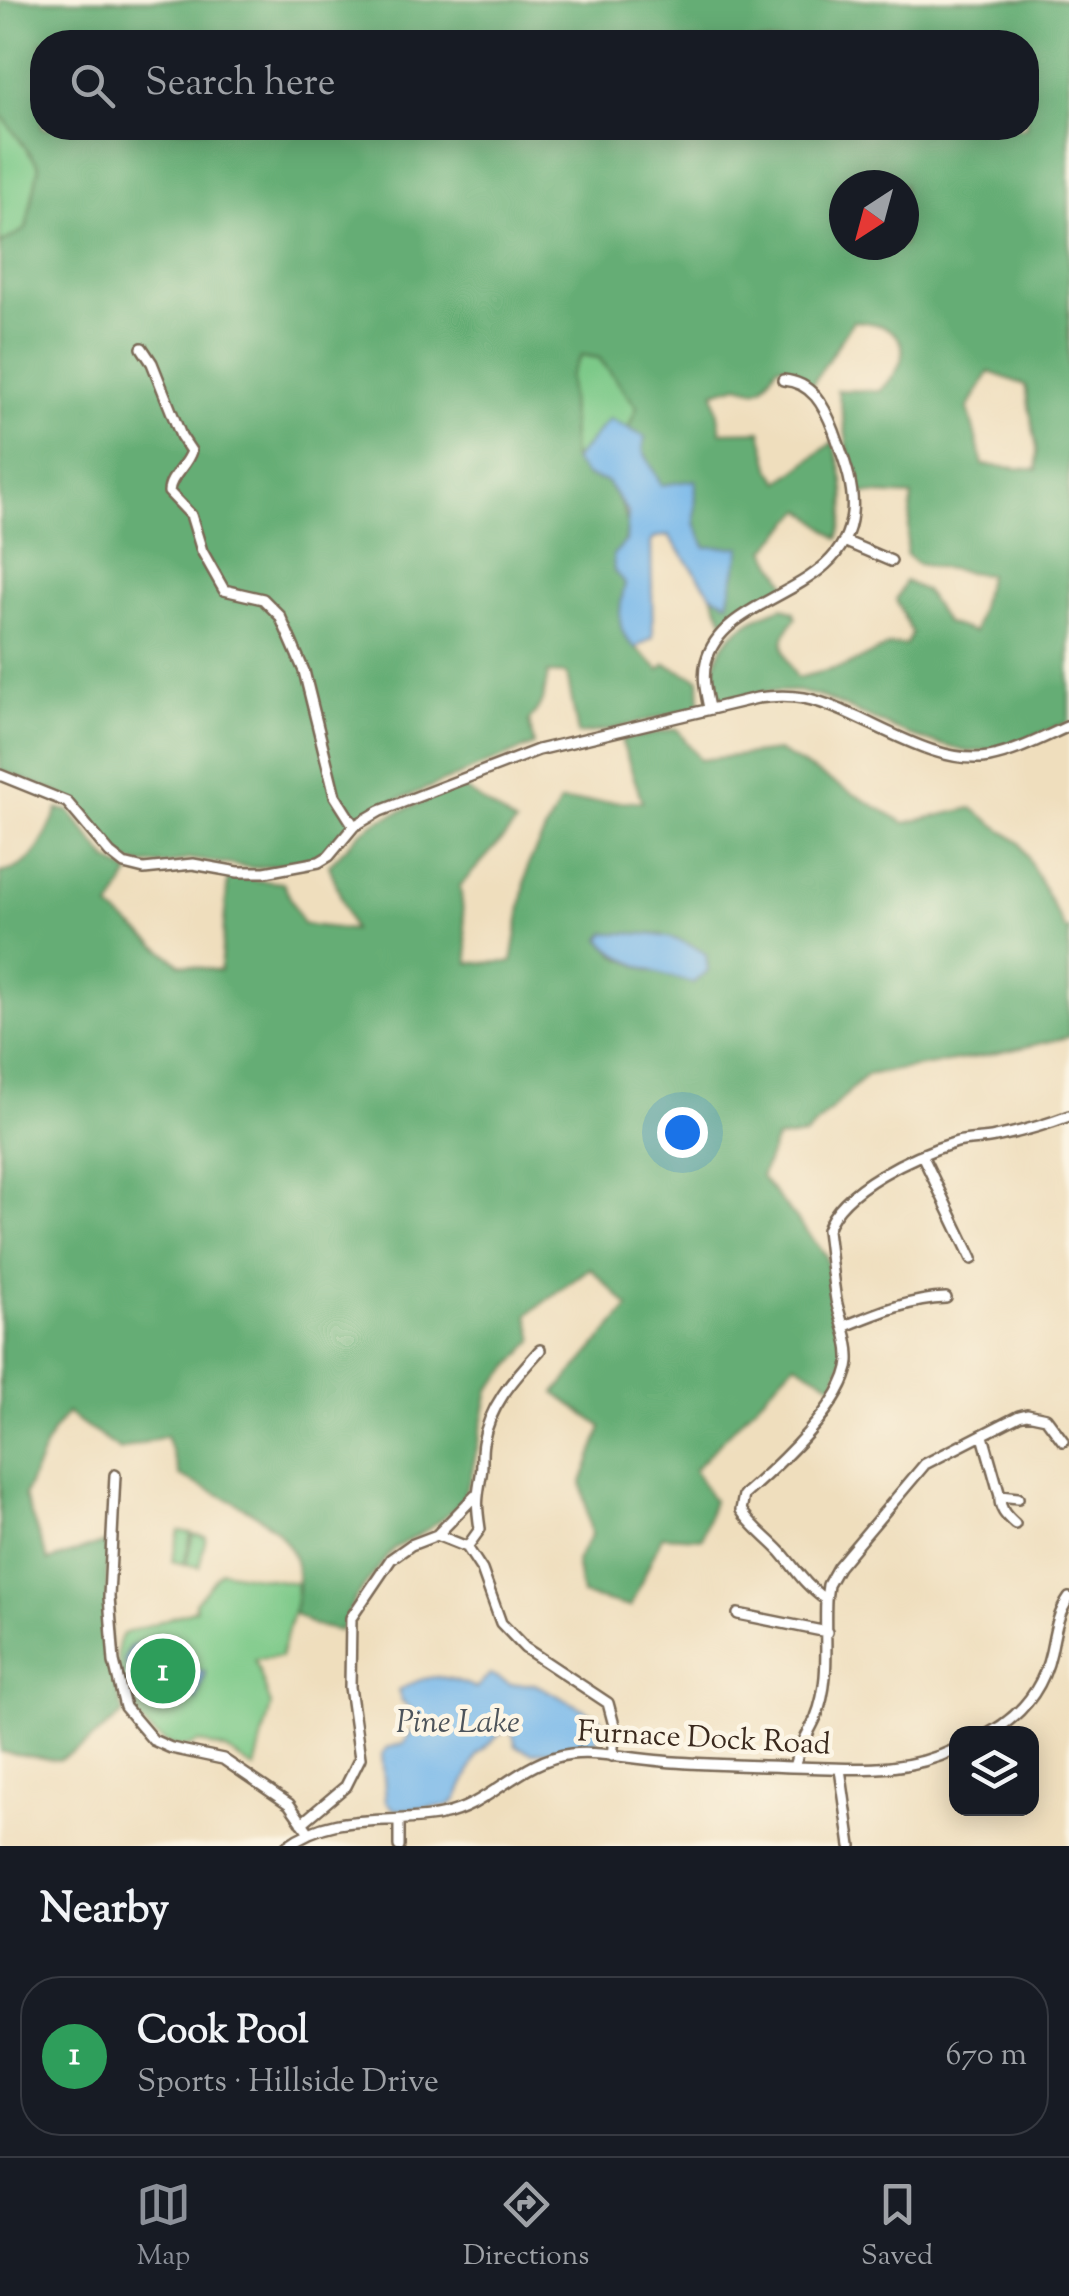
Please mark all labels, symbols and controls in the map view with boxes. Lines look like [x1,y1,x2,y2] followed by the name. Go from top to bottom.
[30,30,1039,140] search box
[65,58,120,113] icon: search
[145,58,336,112] text: Search here
[829,170,919,260] north arrow
[657,1107,708,1158] your location
[130,1634,196,1708] pin: 1
[396,1701,520,1747] water label: Pine Lake
[576,1711,832,1768] street label: Furnace Dock Road
[949,1726,1039,1816] map controls
[949,1726,1039,1816] button: layers
[40,1881,169,1941] text: Nearby
[137,2006,309,2060] text: Cook Pool
[69,2033,80,2079] text: 1
[945,2033,1027,2079] text: 670 m
[137,2060,439,2106] text: Sports · Hillside Drive
[136,2177,191,2277] tab: Map
[463,2177,589,2277] tab: Directions
[861,2177,933,2277] tab: Saved

